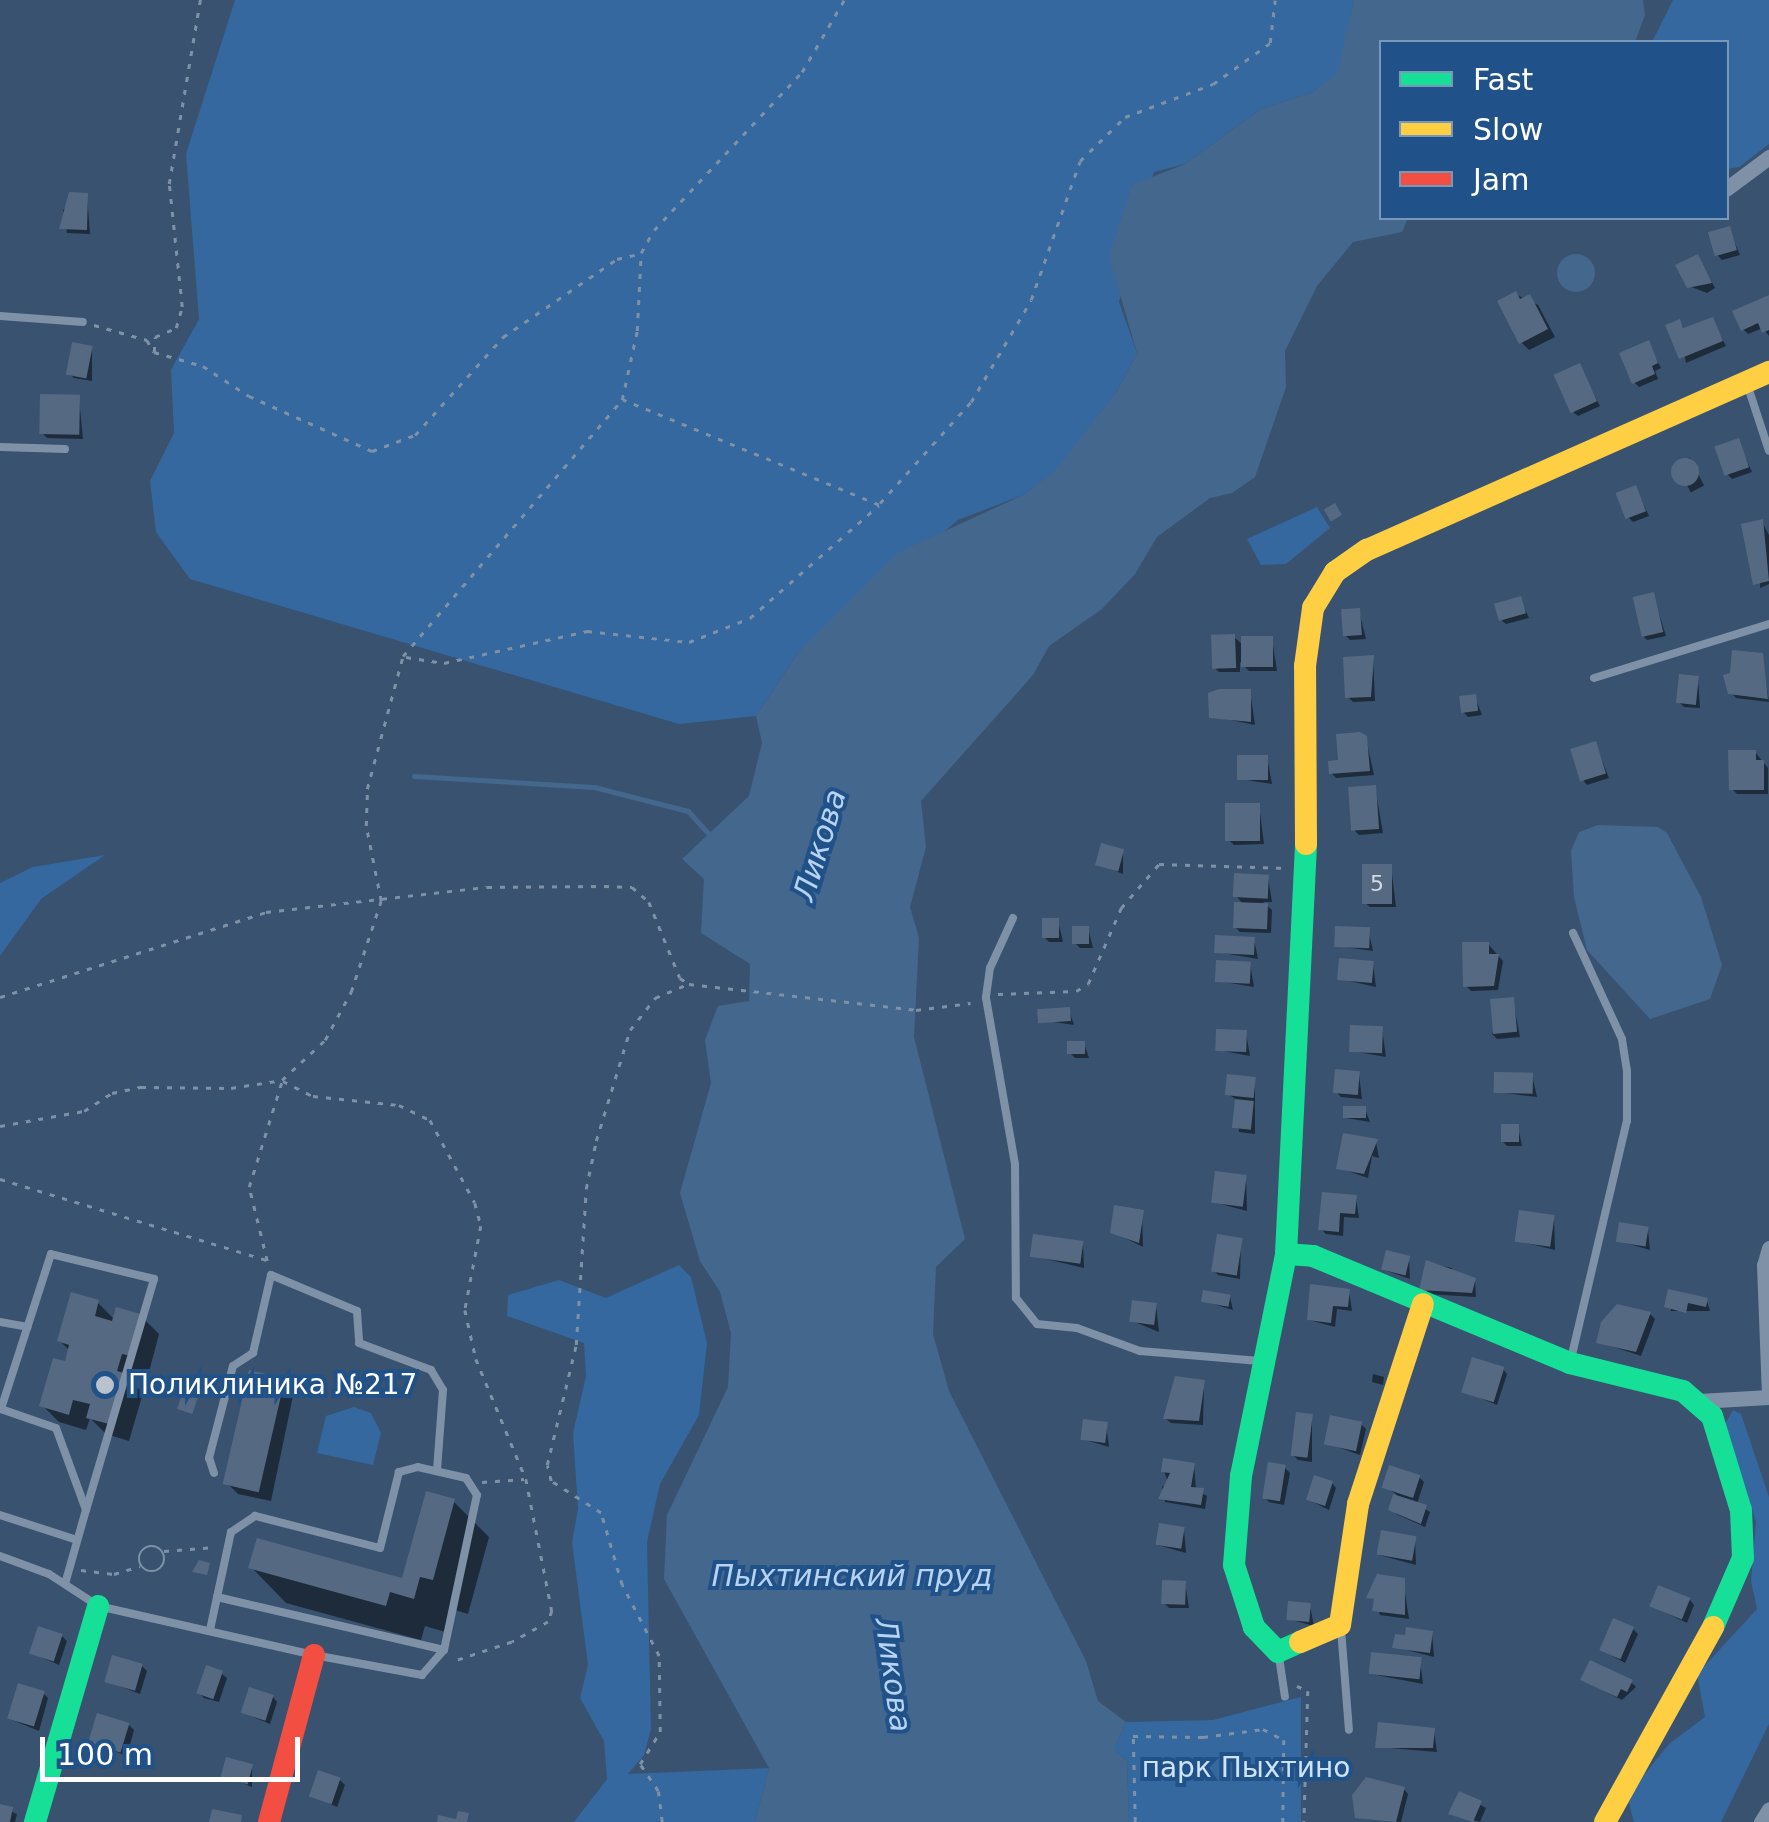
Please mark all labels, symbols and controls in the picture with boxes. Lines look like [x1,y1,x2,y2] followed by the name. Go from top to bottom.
[1379,40,1729,220] legend
[1473,62,1533,97] text: Fast
[1473,112,1543,147] text: Slow
[1473,162,1529,197] text: Jam
[786,785,854,905] water label: Ликова
[1370,871,1384,897] house number: 5
[128,1368,417,1402] place label: Поликлиника №217
[92,1372,118,1398] marker: Поликлиника №217
[712,1558,992,1594] water label: Пыхтинский пруд
[867,1616,919,1734] water label: Ликова
[45,1717,305,1779] scale bar
[57,1737,153,1772] text: 100 m
[1142,1751,1350,1785] park label: парк Пыхтино

